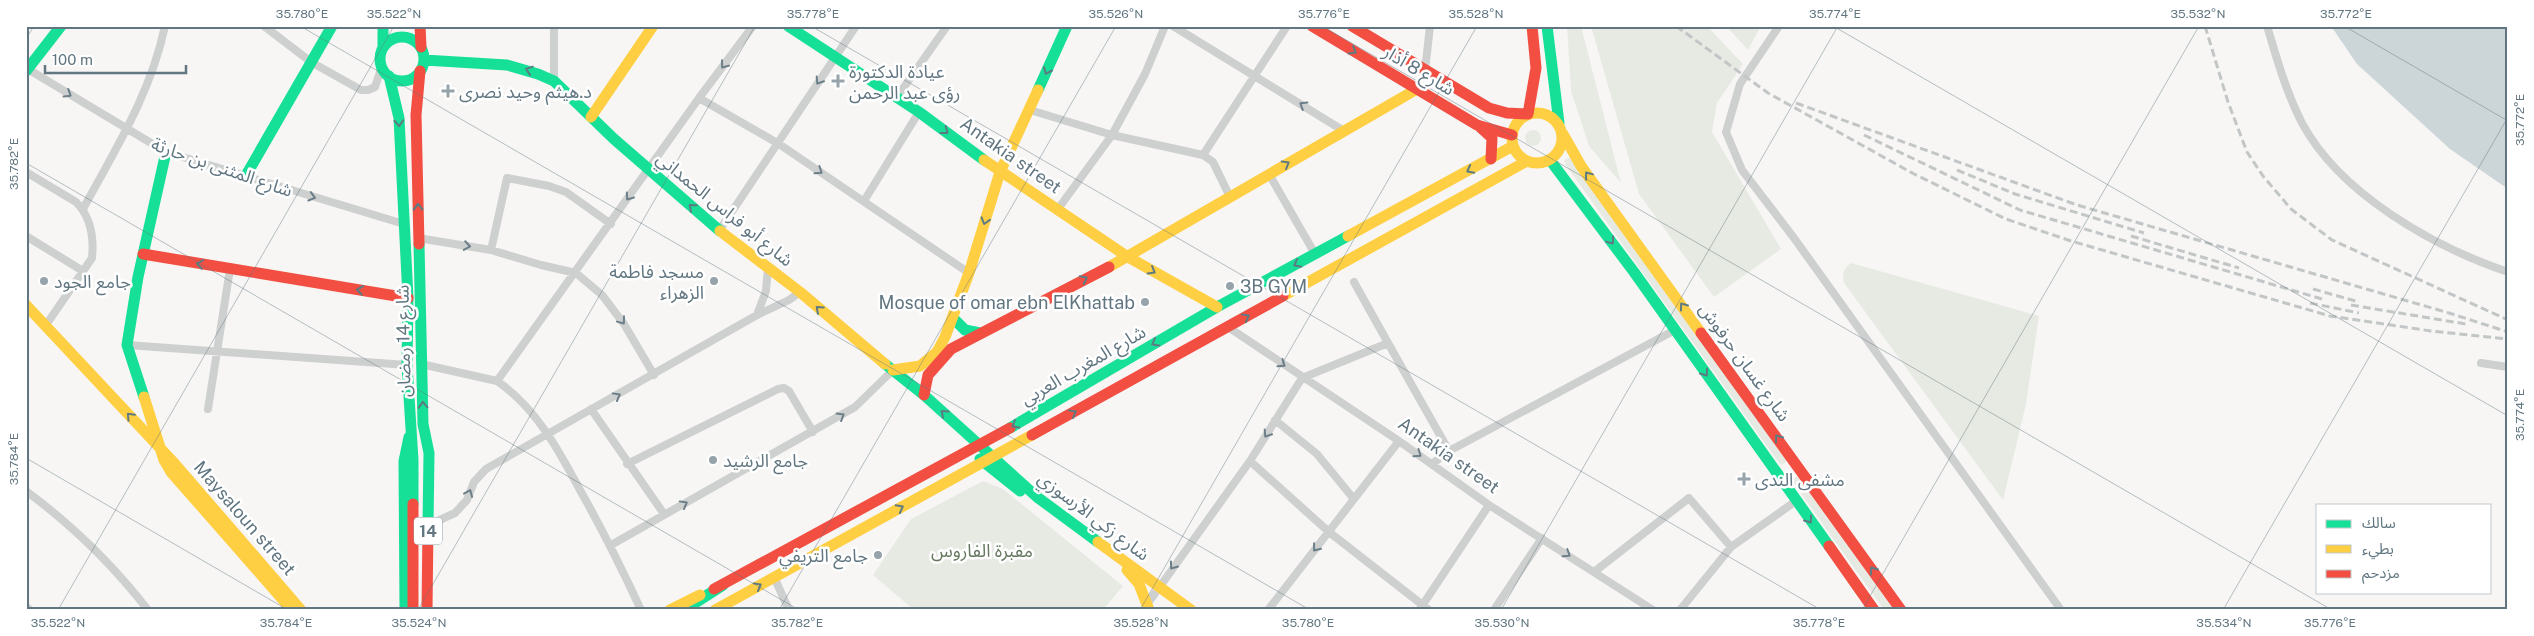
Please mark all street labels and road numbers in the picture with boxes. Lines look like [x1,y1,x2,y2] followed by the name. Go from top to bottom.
[1377,40,1458,103] street label: شارع 8 أذار
[957,112,1065,198] street label: Antakia street
[147,133,295,205] street label: شارع المثنى بن حارثة
[650,147,798,274] street label: شارع أبو فراس الحمداني
[392,285,418,397] street label: شارع 14 رمضان
[1692,299,1795,428] street label: شارع غسان حرفوش
[1017,321,1151,413] street label: شارع المغرب العربي
[1395,412,1503,498] street label: Antakia street
[190,457,300,579] street label: Maysaloun street
[1032,467,1154,568] street label: شارع زكي الأرسوزي
[414,518,442,544] road number: 14

